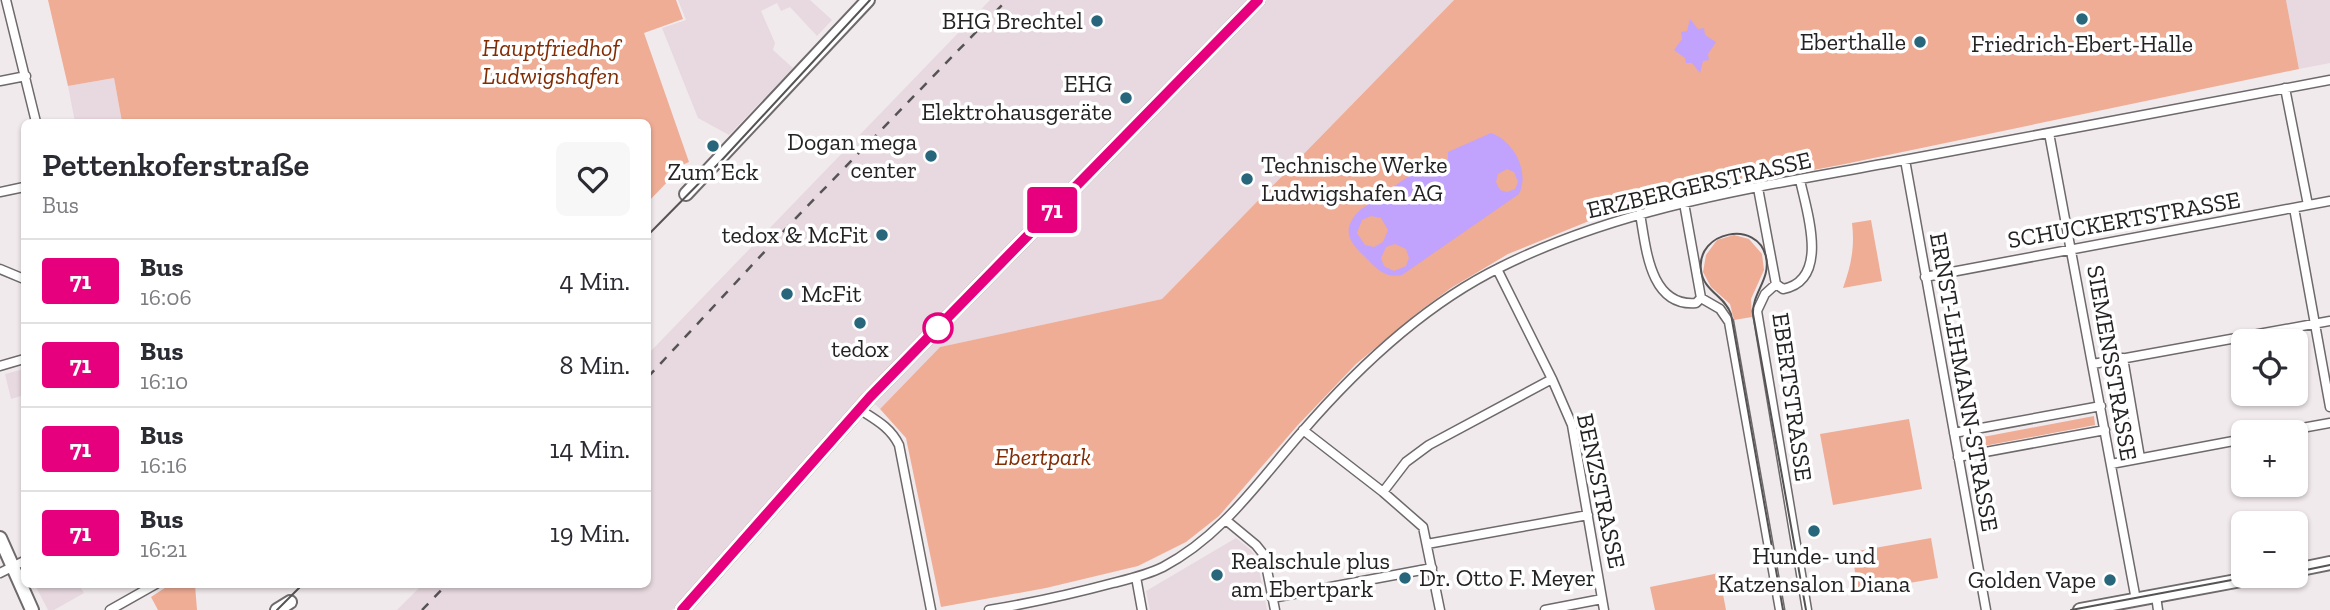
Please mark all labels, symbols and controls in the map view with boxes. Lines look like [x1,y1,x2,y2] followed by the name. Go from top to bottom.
[942,6,1083,35] place label: BHG Brechtel
[2074,11,2090,27] marker: Friedrich-Ebert-Halle
[1089,13,1105,29] marker: BHG Brechtel
[1800,27,1906,56] place label: Eberthalle
[1971,29,2193,58] place label: Friedrich-Ebert-Halle
[482,33,623,90] park label: Hauptfriedhof Ludwigshafen
[1912,34,1928,50] marker: Eberthalle
[921,69,1112,126] place label: EHG Elektrohausgeräte
[1118,90,1134,106] marker: EHG Elektrohausgeräte
[787,127,917,184] place label: Dogan mega center
[705,138,721,154] marker: Zum Eck
[556,142,630,216] button: heart
[42,145,309,184] text: Pettenkoferstraße
[1584,145,1814,224] street label: ERZBERGERSTRASSE
[923,148,939,164] marker: Dogan mega center
[1261,150,1447,207] place label: Technische Werke Ludwigshafen AG
[668,157,759,186] place label: Zum Eck
[1239,171,1255,187] marker: Technische Werke Ludwigshafen AG
[2005,185,2243,254] street label: SCHUCKERTSTRASSE
[1020,187,1084,233] line badge: 71
[42,191,79,219] text: Bus
[1041,195,1063,224] text: 71
[722,220,868,249] place label: tedox & McFit
[874,227,890,243] marker: tedox & McFit
[1924,230,2005,534] street label: ERNST-LEHMANN-STRASSE
[140,251,183,283] text: Bus
[2081,263,2144,463] street label: SIEMENSSTRASSE
[559,265,630,297] text: 4 Min.
[70,266,91,295] text: 71
[801,279,861,308] place label: McFit
[140,283,192,311] text: 16:06
[779,286,795,302] marker: McFit
[1766,311,1819,483] street label: EBERTSTRASSE
[923,313,953,343] unlabelled marker
[852,315,868,331] marker: tedox
[2231,329,2308,588] map controls
[2231,329,2308,406] button: locate
[831,334,889,363] place label: tedox
[140,335,183,367] text: Bus
[560,349,630,381] text: 8 Min.
[70,350,91,379] text: 71
[140,367,188,395] text: 16:10
[1571,411,1632,571] street label: BENZSTRASSE
[140,419,183,451] text: Bus
[2231,420,2308,497] button: +
[549,433,630,465] text: 14 Min.
[70,434,91,463] text: 71
[995,442,1091,471] park label: Ebertpark
[140,451,187,479] text: 16:16
[140,503,183,535] text: Bus
[2231,511,2308,588] button: −
[550,517,630,549] text: 19 Min.
[70,518,91,547] text: 71
[1806,523,1822,539] marker: Hunde- und Katzensalon Diana
[140,535,187,563] text: 16:21
[1718,541,1911,598] place label: Hunde- und Katzensalon Diana
[1231,546,1390,603] place label: Realschule plus am Ebertpark
[1419,563,1596,592] place label: Dr. Otto F. Meyer
[1968,565,2096,594] place label: Golden Vape
[1209,567,1225,583] marker: Realschule plus am Ebertpark
[1397,570,1413,586] marker: Dr. Otto F. Meyer
[2102,572,2118,588] marker: Golden Vape

